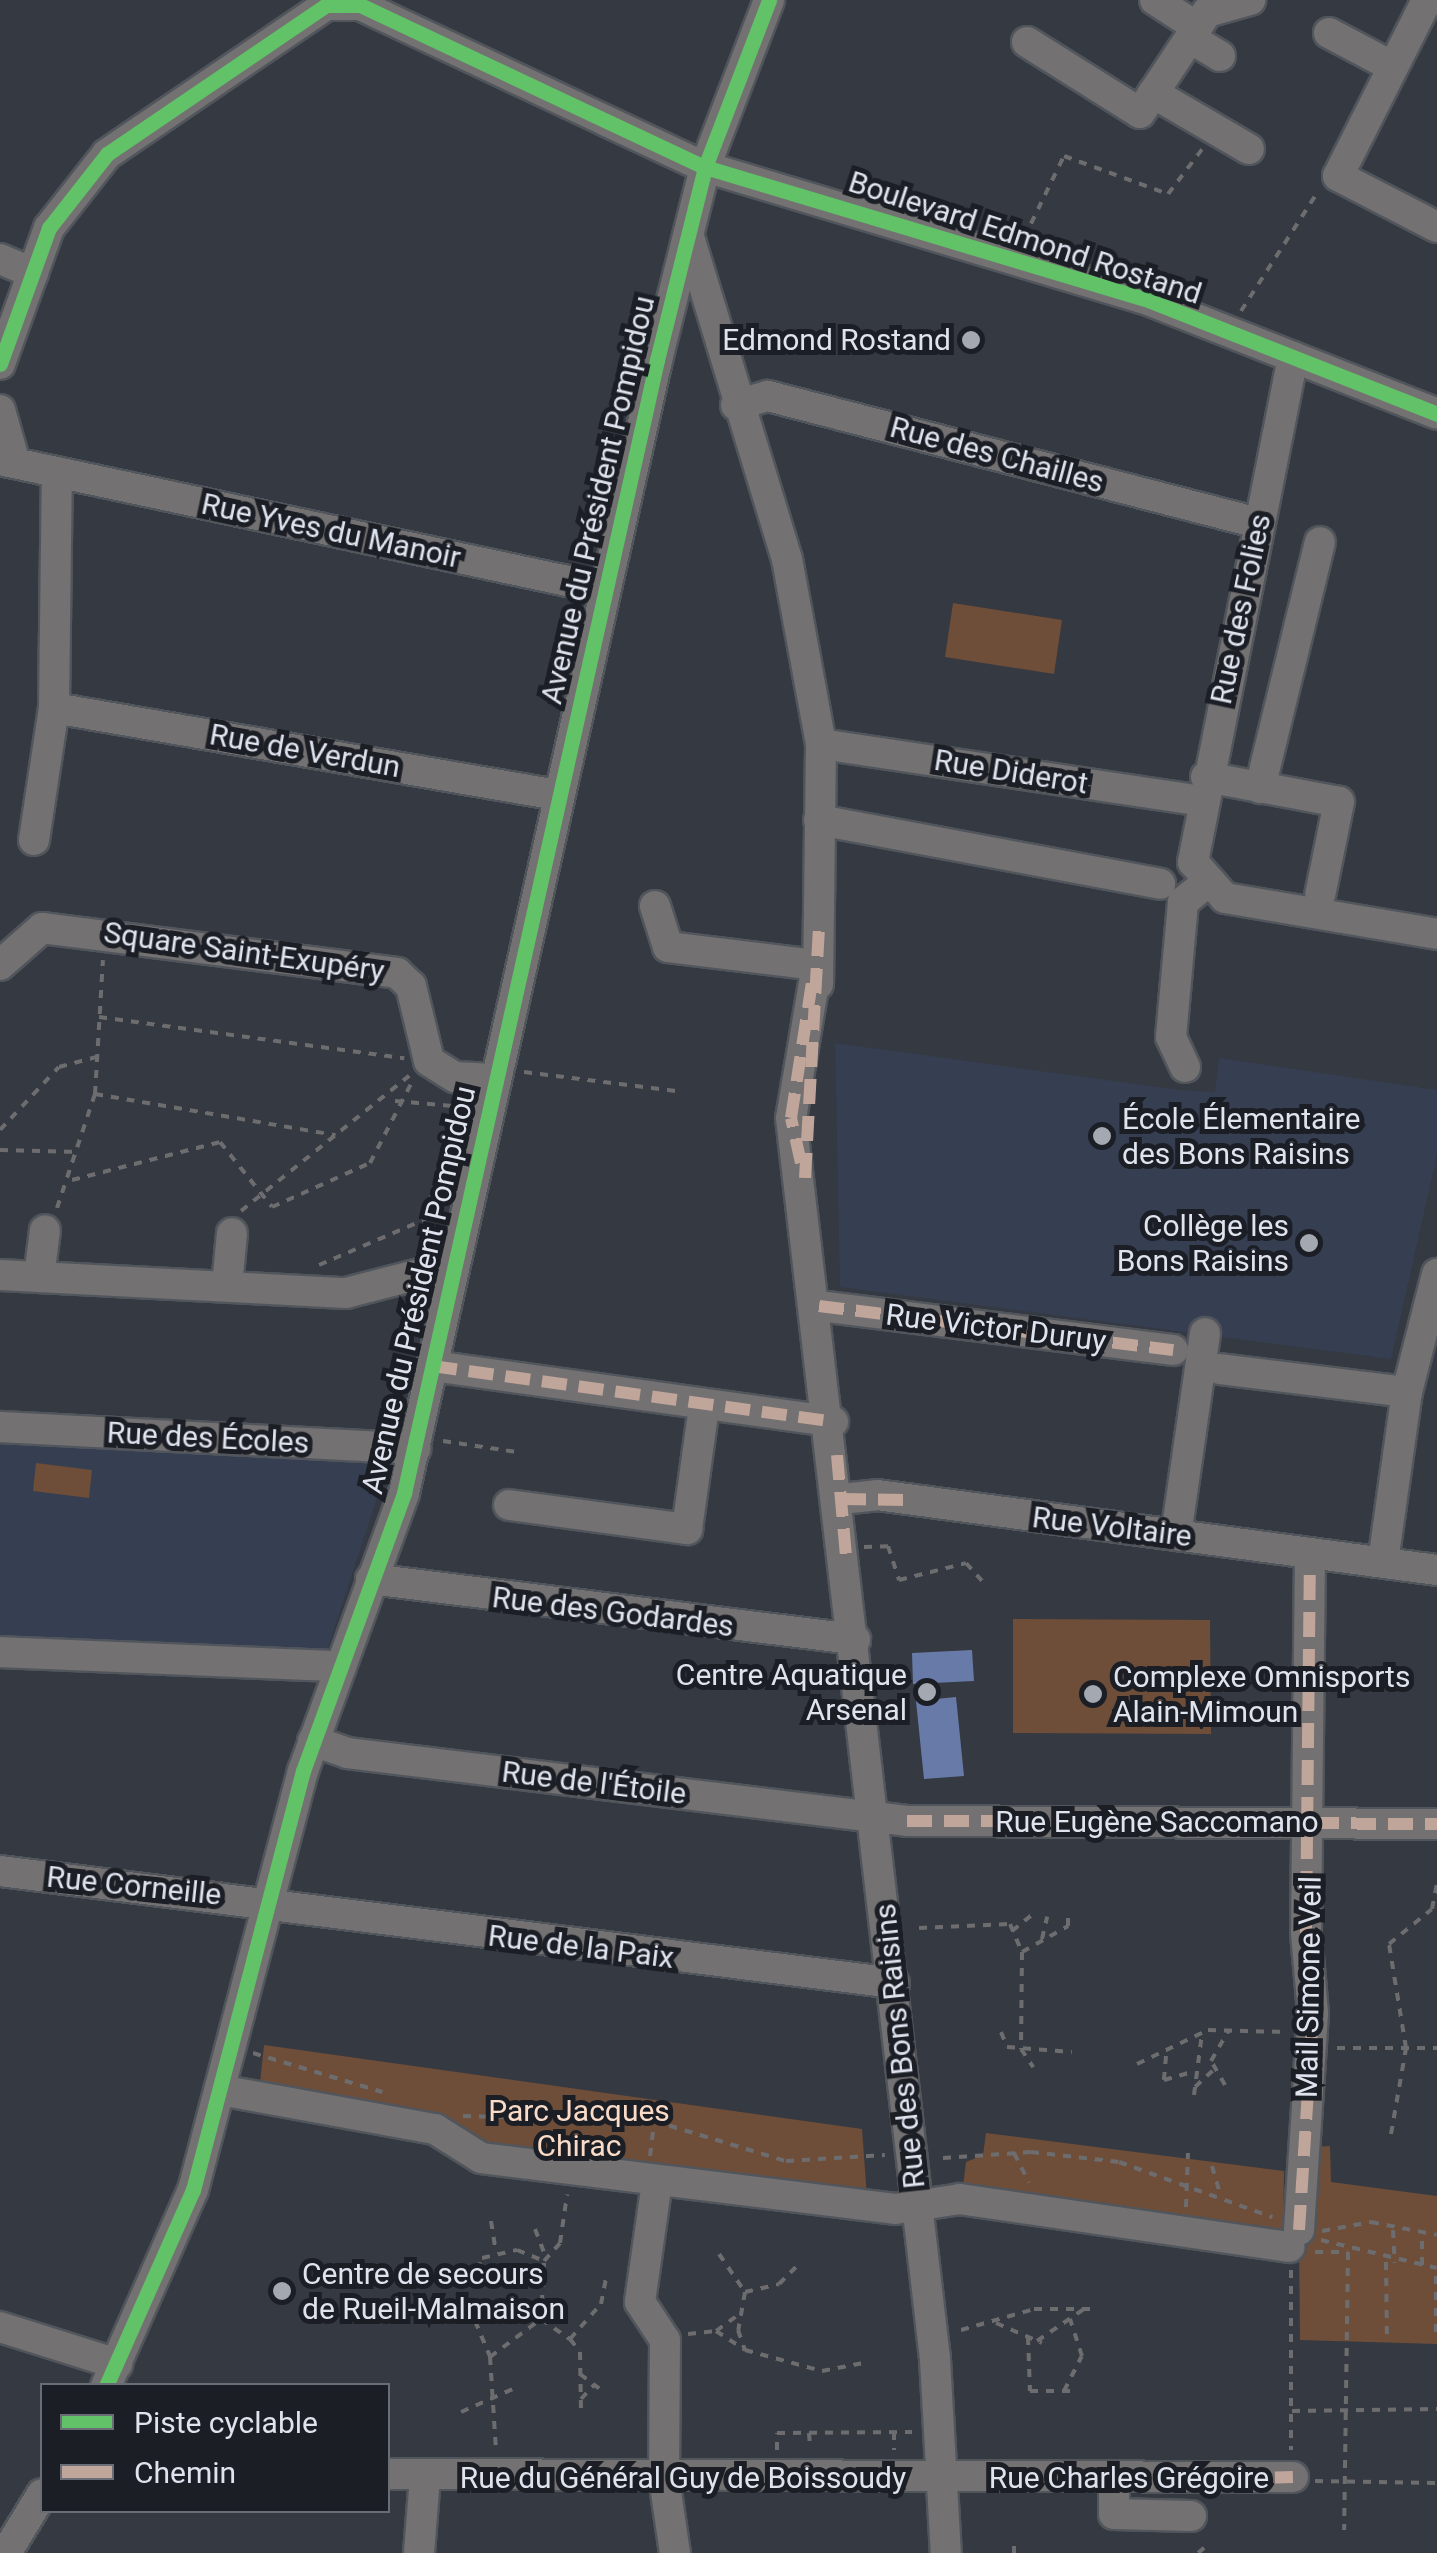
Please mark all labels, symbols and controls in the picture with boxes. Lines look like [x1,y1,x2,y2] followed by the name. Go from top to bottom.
[844,164,1206,312] street label: Boulevard Edmond Rostand
[534,293,662,707] street label: Avenue du Président Pompidou
[722,322,951,358] place label: Edmond Rostand
[960,329,982,351] marker: Edmond Rostand
[886,409,1108,501] street label: Rue des Chailles
[198,486,464,576] street label: Rue Yves du Manoir
[1203,511,1279,707] street label: Rue des Folies
[207,717,403,785] street label: Rue de Verdun
[932,742,1090,802] street label: Rue Diderot
[101,914,387,990] street label: Square Saint-Exupéry
[355,1083,483,1497] street label: Avenue du Président Pompidou
[1122,1101,1360,1172] place label: École Élementaire des Bons Raisins
[1091,1125,1113,1147] marker: École Élementaire des Bons Raisins
[1117,1208,1289,1278] place label: Collège les Bons Raisins
[1298,1232,1320,1254] marker: Collège les Bons Raisins
[884,1297,1108,1359] street label: Rue Victor Duruy
[106,1415,310,1461] street label: Rue des Écoles
[1030,1499,1194,1555] street label: Rue Voltaire
[490,1579,736,1645] street label: Rue des Godardes
[676,1657,907,1728] place label: Centre Aquatique Arsenal
[1113,1659,1410,1730] place label: Complexe Omnisports Alain-Mimoun
[916,1681,938,1703] marker: Centre Aquatique Arsenal
[1082,1683,1104,1705] marker: Complexe Omnisports Alain-Mimoun
[500,1754,688,1812] street label: Rue de l'Étoile
[995,1804,1319,1840] street label: Rue Eugène Saccomano
[45,1859,223,1913] street label: Rue Corneille
[1289,1876,1329,2098] street label: Mail Simone Veil
[867,1902,933,2190] street label: Rue des Bons Raisins
[486,1918,676,1976] street label: Rue de la Paix
[488,2093,670,2164] park label: Parc Jacques Chirac
[302,2256,565,2326] place label: Centre de secours de Rueil-Malmaison
[271,2280,293,2302] marker: Centre de secours de Rueil-Malmaison
[40,2383,390,2513] legend
[134,2405,318,2440] text: Piste cyclable
[134,2455,236,2490] text: Chemin
[460,2460,906,2496] street label: Rue du Général Guy de Boissoudy
[989,2460,1269,2496] street label: Rue Charles Grégoire

